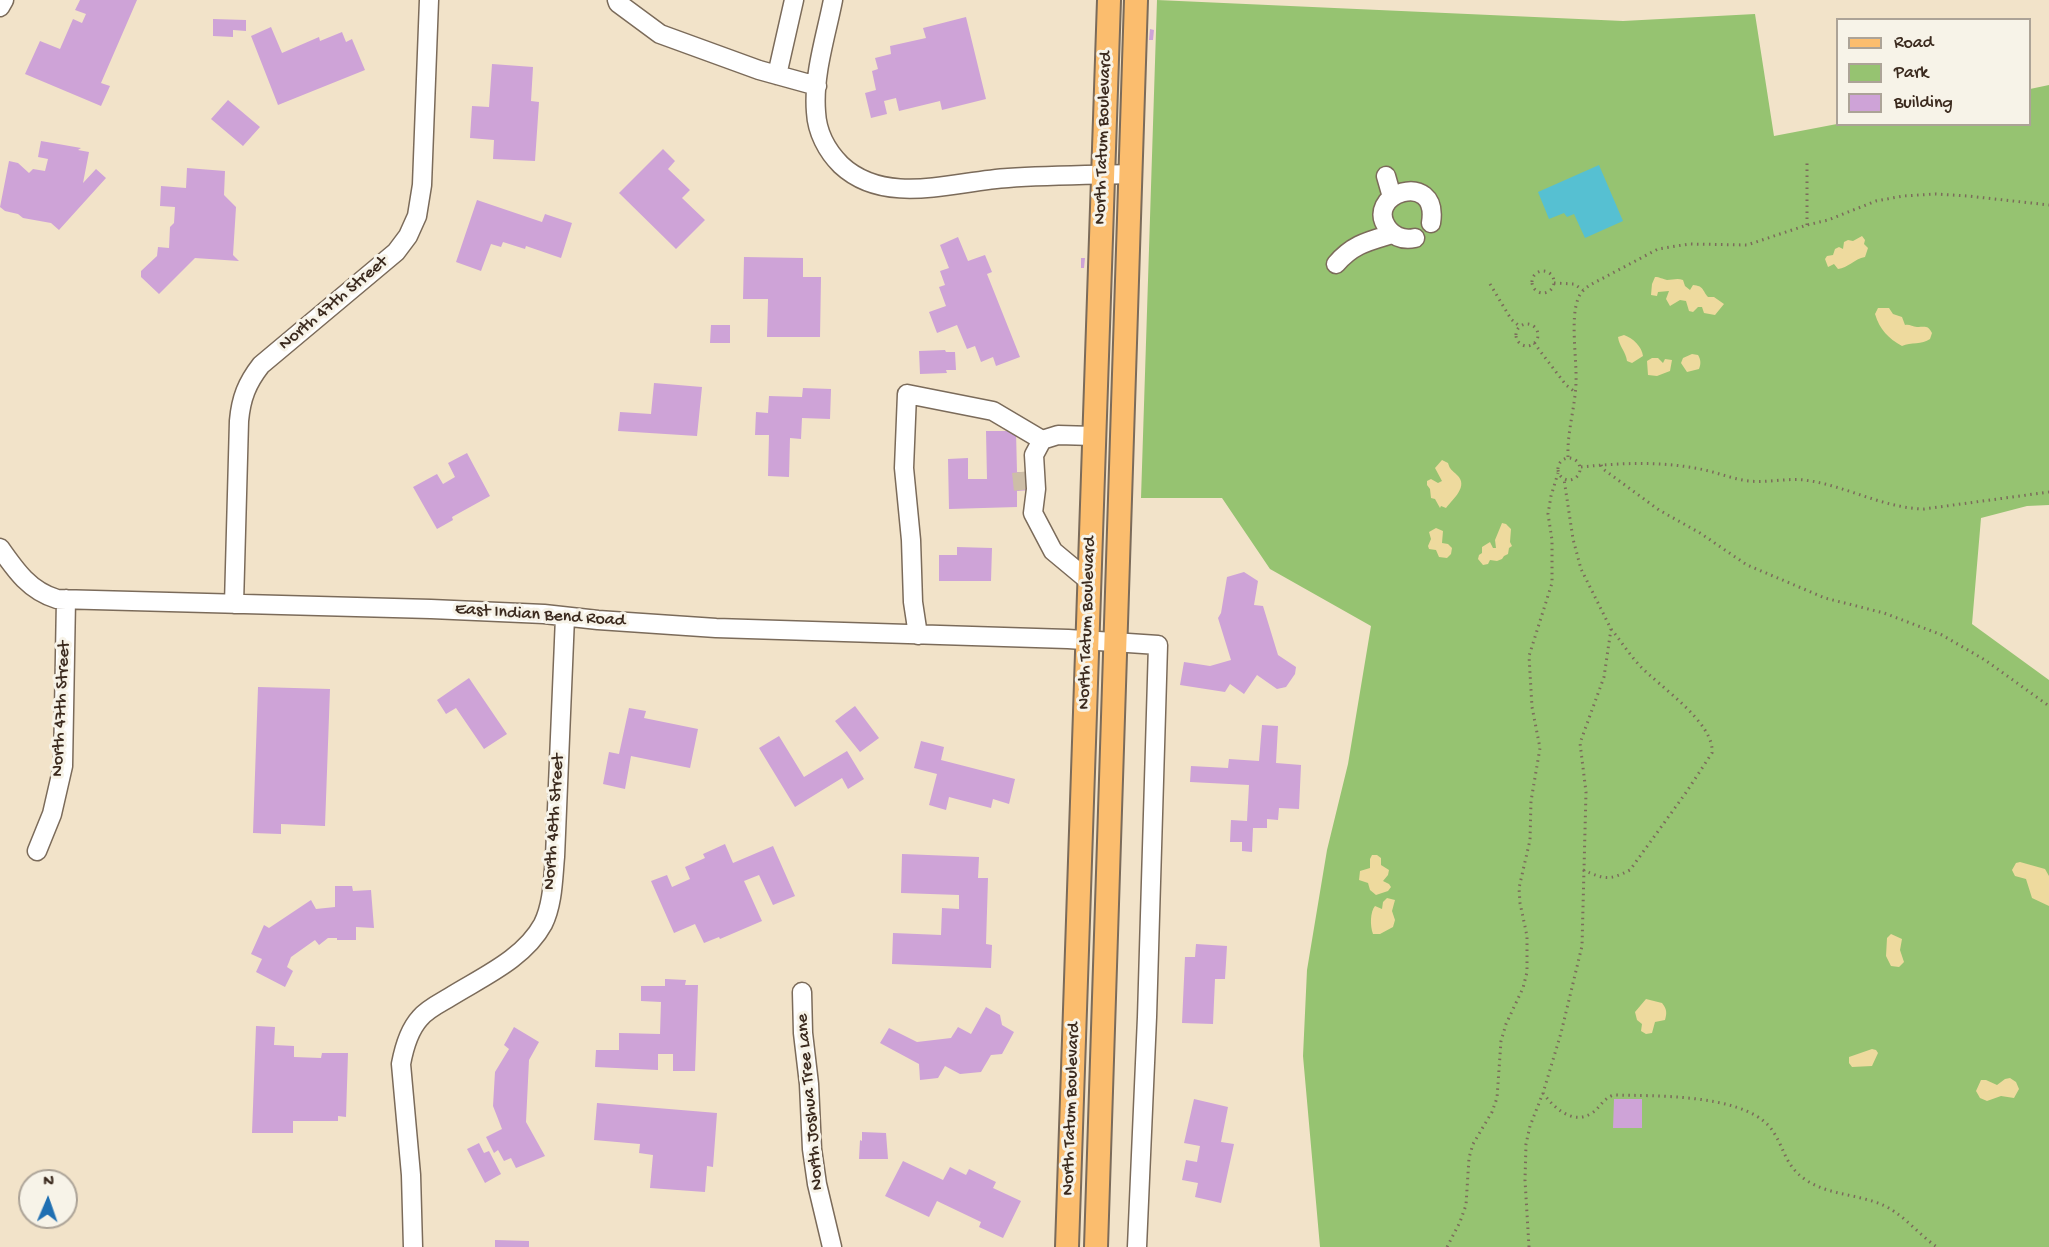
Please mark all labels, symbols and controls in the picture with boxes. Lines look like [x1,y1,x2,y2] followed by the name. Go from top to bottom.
[1836,18,2031,126] legend
[1894,33,1933,54] text: Road
[1090,51,1118,225] street label: North Tatum Boulevard
[1894,63,1928,84] text: Park
[1894,93,1953,114] text: Building
[275,252,393,356] street label: North 47th Street
[1074,536,1102,710] street label: North Tatum Boulevard
[454,599,626,633] street label: East Indian Bend Road
[48,641,76,777] street label: North 47th Street
[539,753,571,891] street label: North 48th Street
[793,1013,829,1191] street label: North Joshua Tree Lane
[1058,1022,1086,1196] street label: North Tatum Boulevard
[18,1169,78,1229] north arrow
[43,1173,54,1192] text: N

